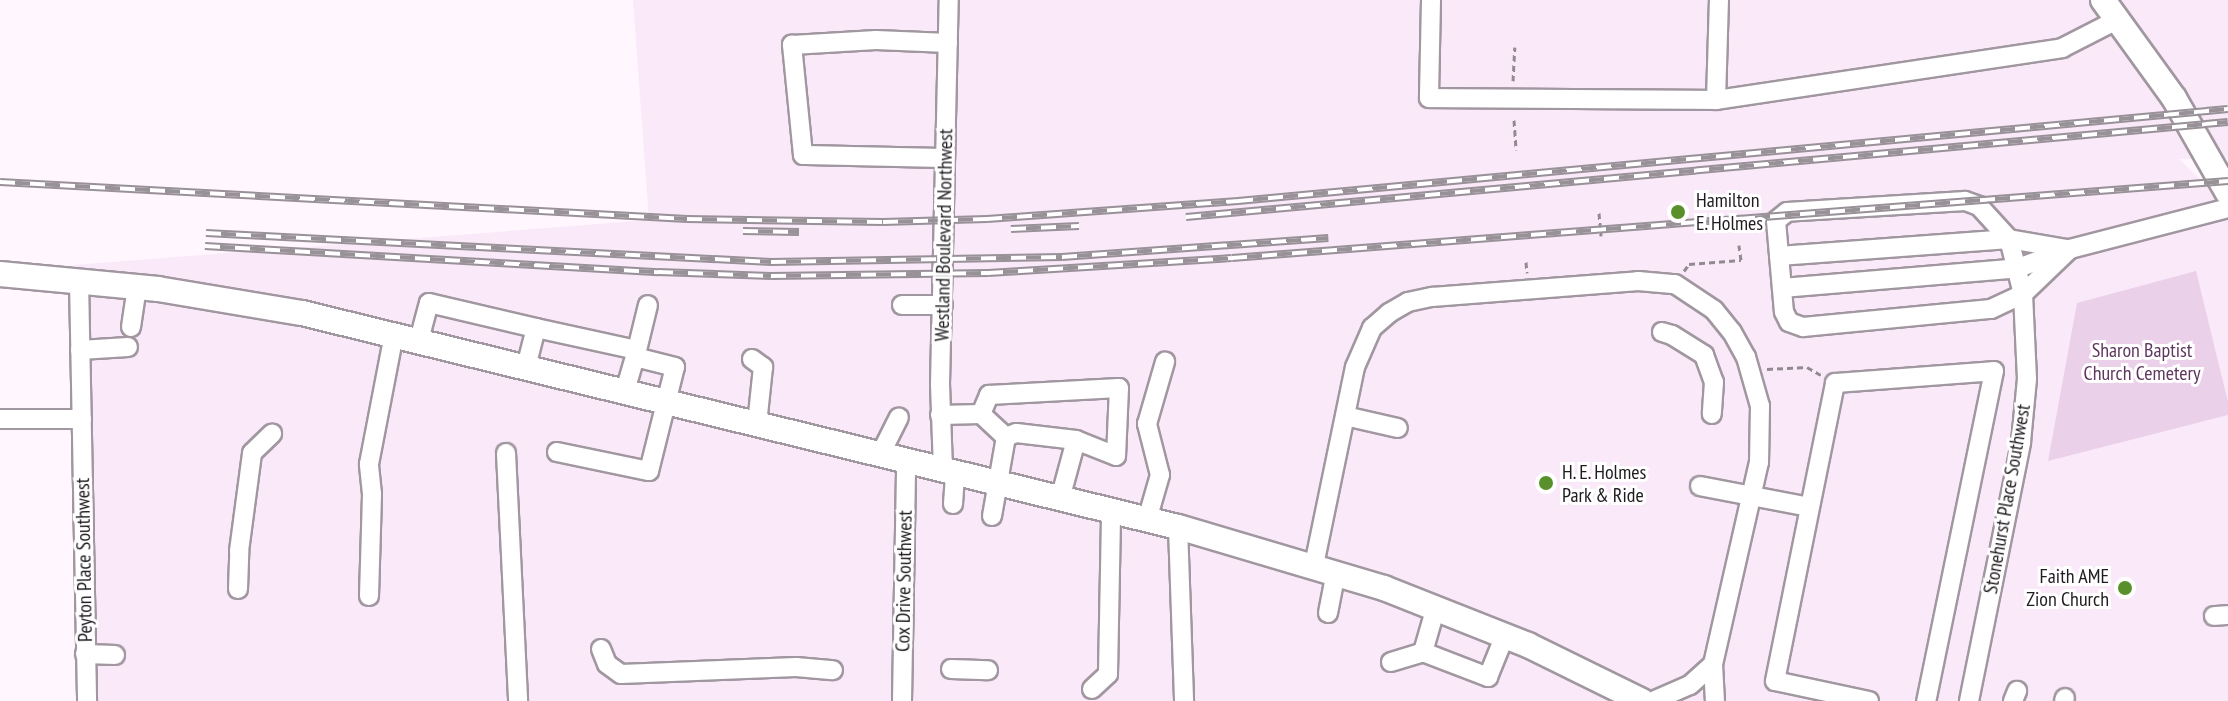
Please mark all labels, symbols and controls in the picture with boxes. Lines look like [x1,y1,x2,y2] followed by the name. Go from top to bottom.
[930,128,958,342] street label: Westland Boulevard Northwest
[1696,188,1764,235] place label: Hamilton E. Holmes
[1667,201,1689,223] marker: Hamilton E. Holmes
[2083,338,2201,385] park label: Sharon Baptist Church Cemetery
[1978,402,2036,596] street label: Stonehurst Place Southwest
[1562,460,1649,507] place label: H. E. Holmes Park & Ride
[1537,474,1555,492] marker: H. E. Holmes Park & Ride
[71,478,97,642] street label: Peyton Place Southwest
[891,510,917,652] street label: Cox Drive Southwest
[2026,564,2109,611] place label: Faith AME Zion Church
[2116,579,2134,597] marker: Faith AME Zion Church

